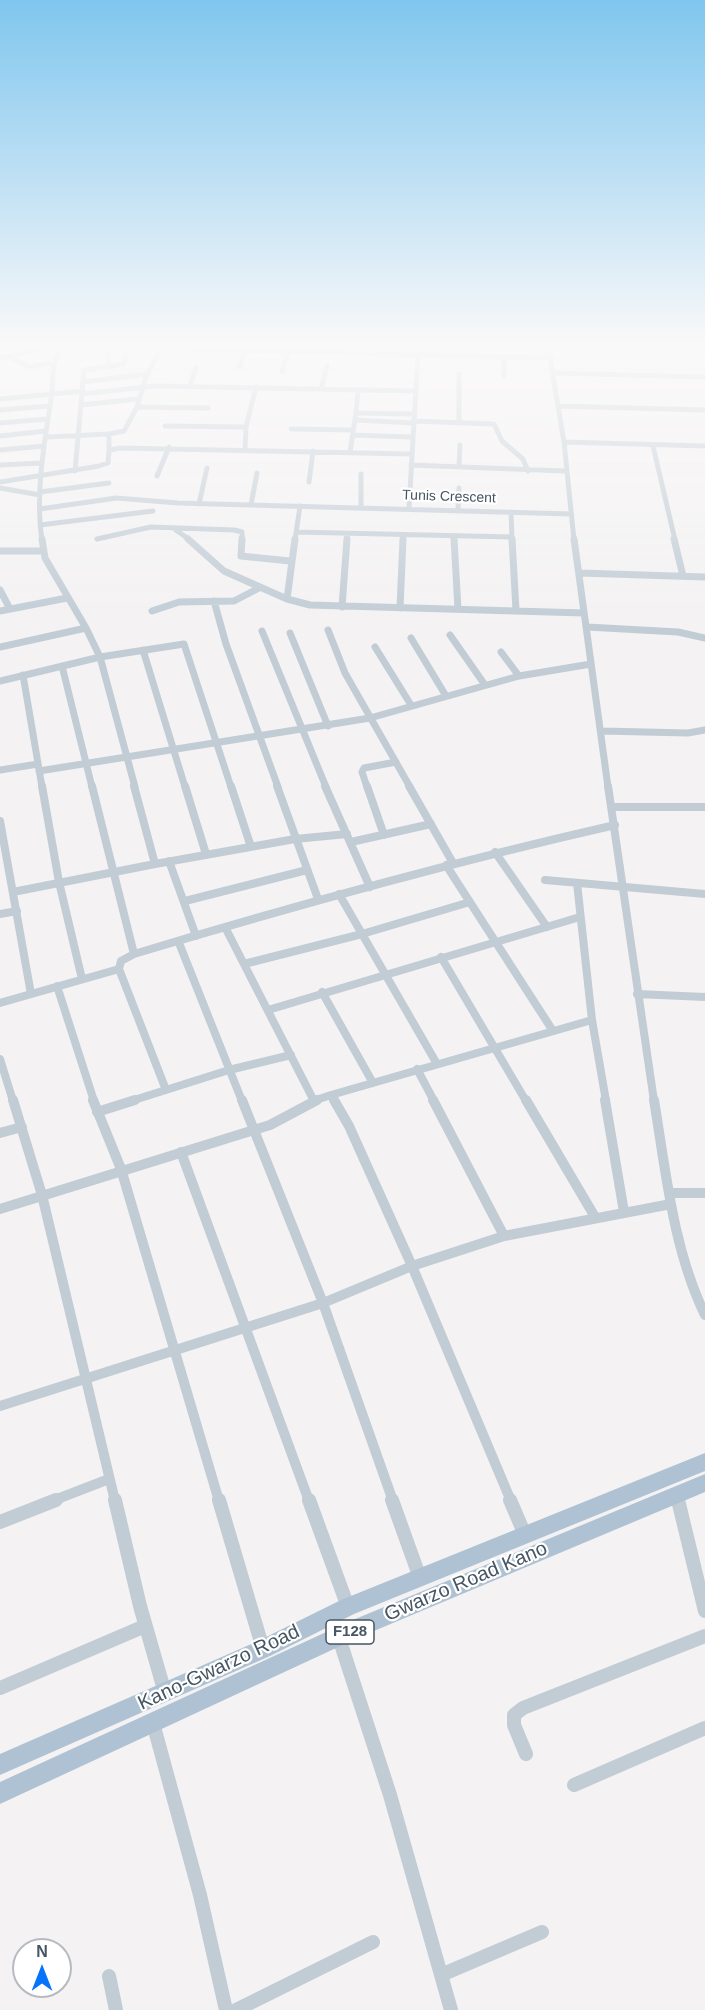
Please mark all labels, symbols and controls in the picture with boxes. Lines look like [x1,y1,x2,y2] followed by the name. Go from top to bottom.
[402,487,496,507] street label: Tunis Crescent
[381,1537,551,1627] street label: Gwarzo Road Kano
[134,1620,304,1716] street label: Kano-Gwarzo Road
[326,1620,374,1644] road number: F128
[12,1938,72,1998] north arrow
[36,1943,48,1960] text: N

